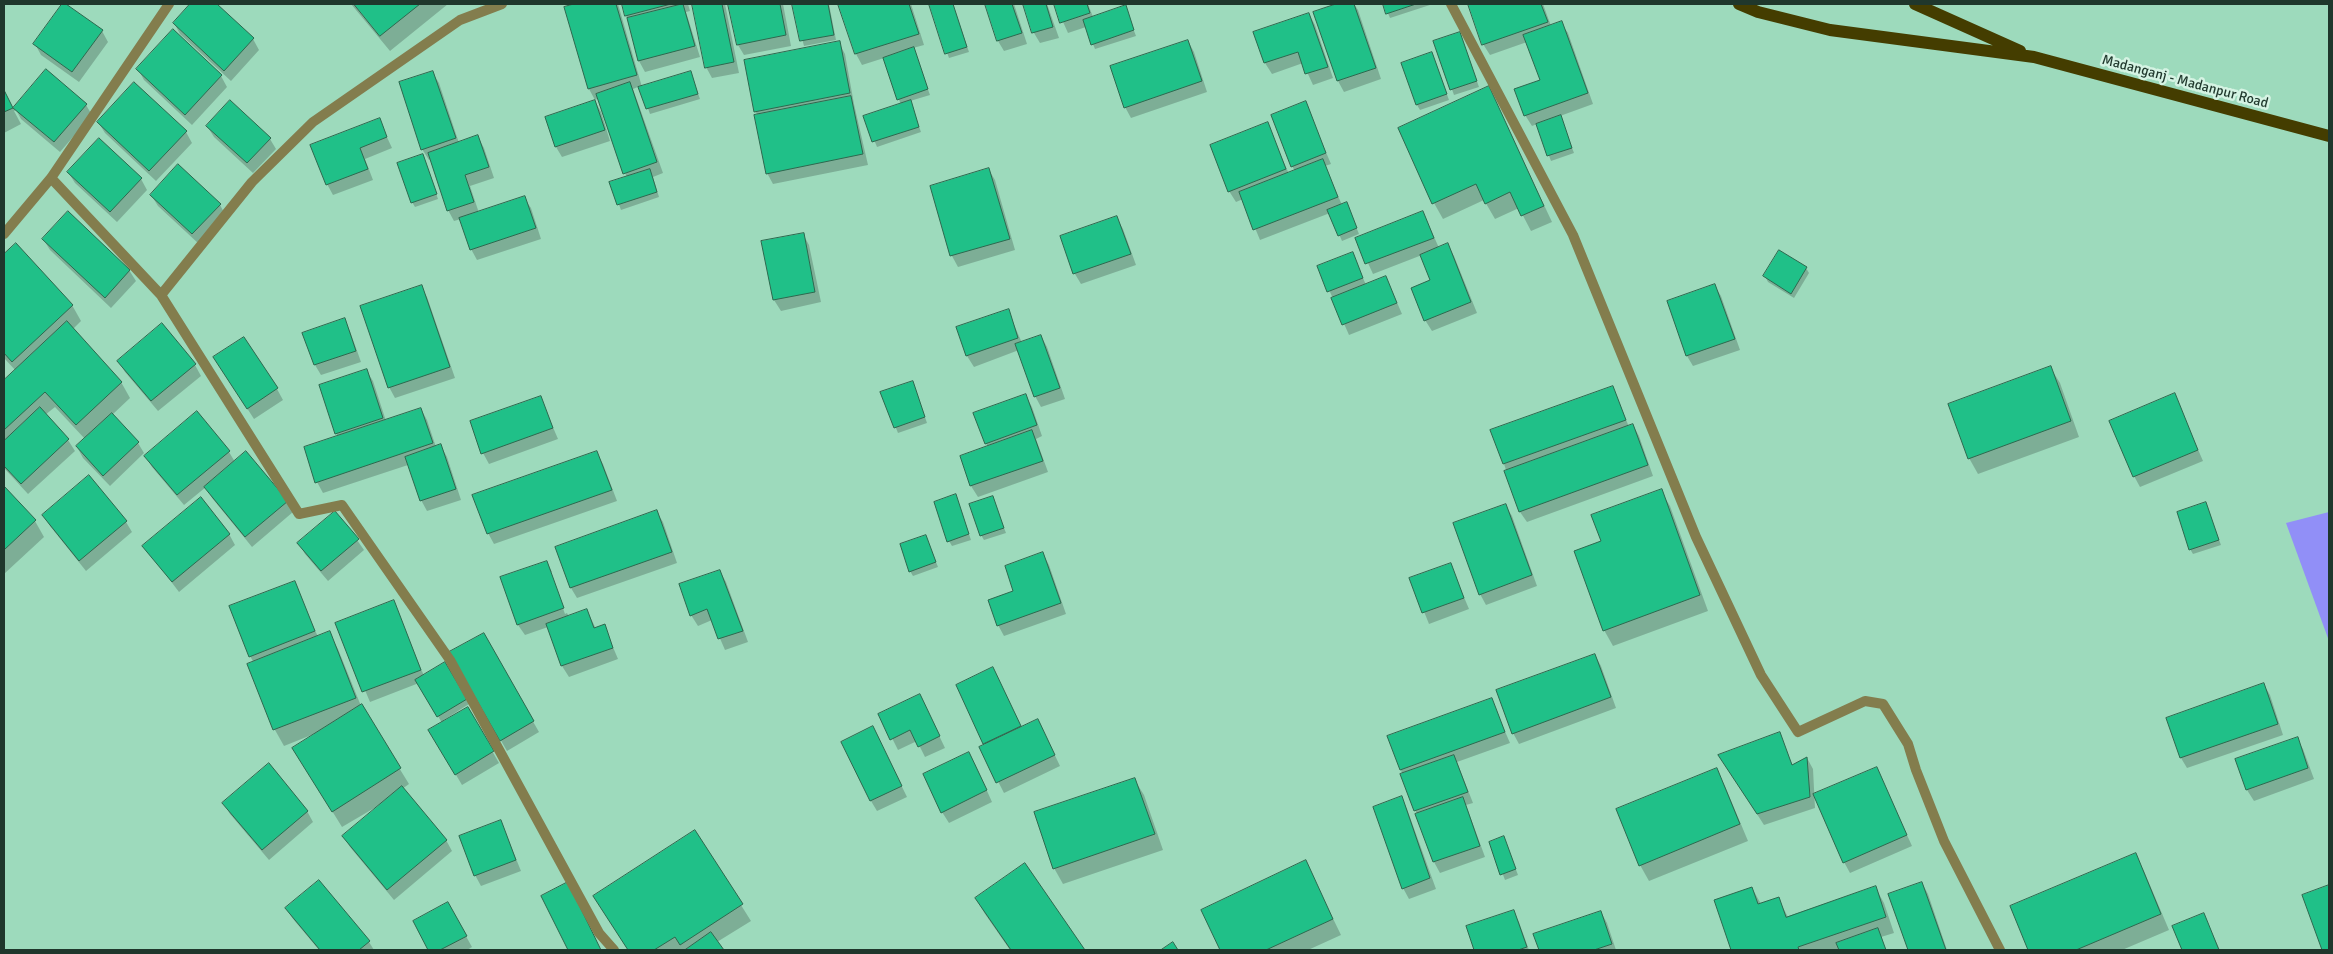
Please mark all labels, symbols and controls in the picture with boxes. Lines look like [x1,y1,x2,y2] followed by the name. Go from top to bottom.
[2100,52,2270,112] street label: Madanganj - Madanpur Road

